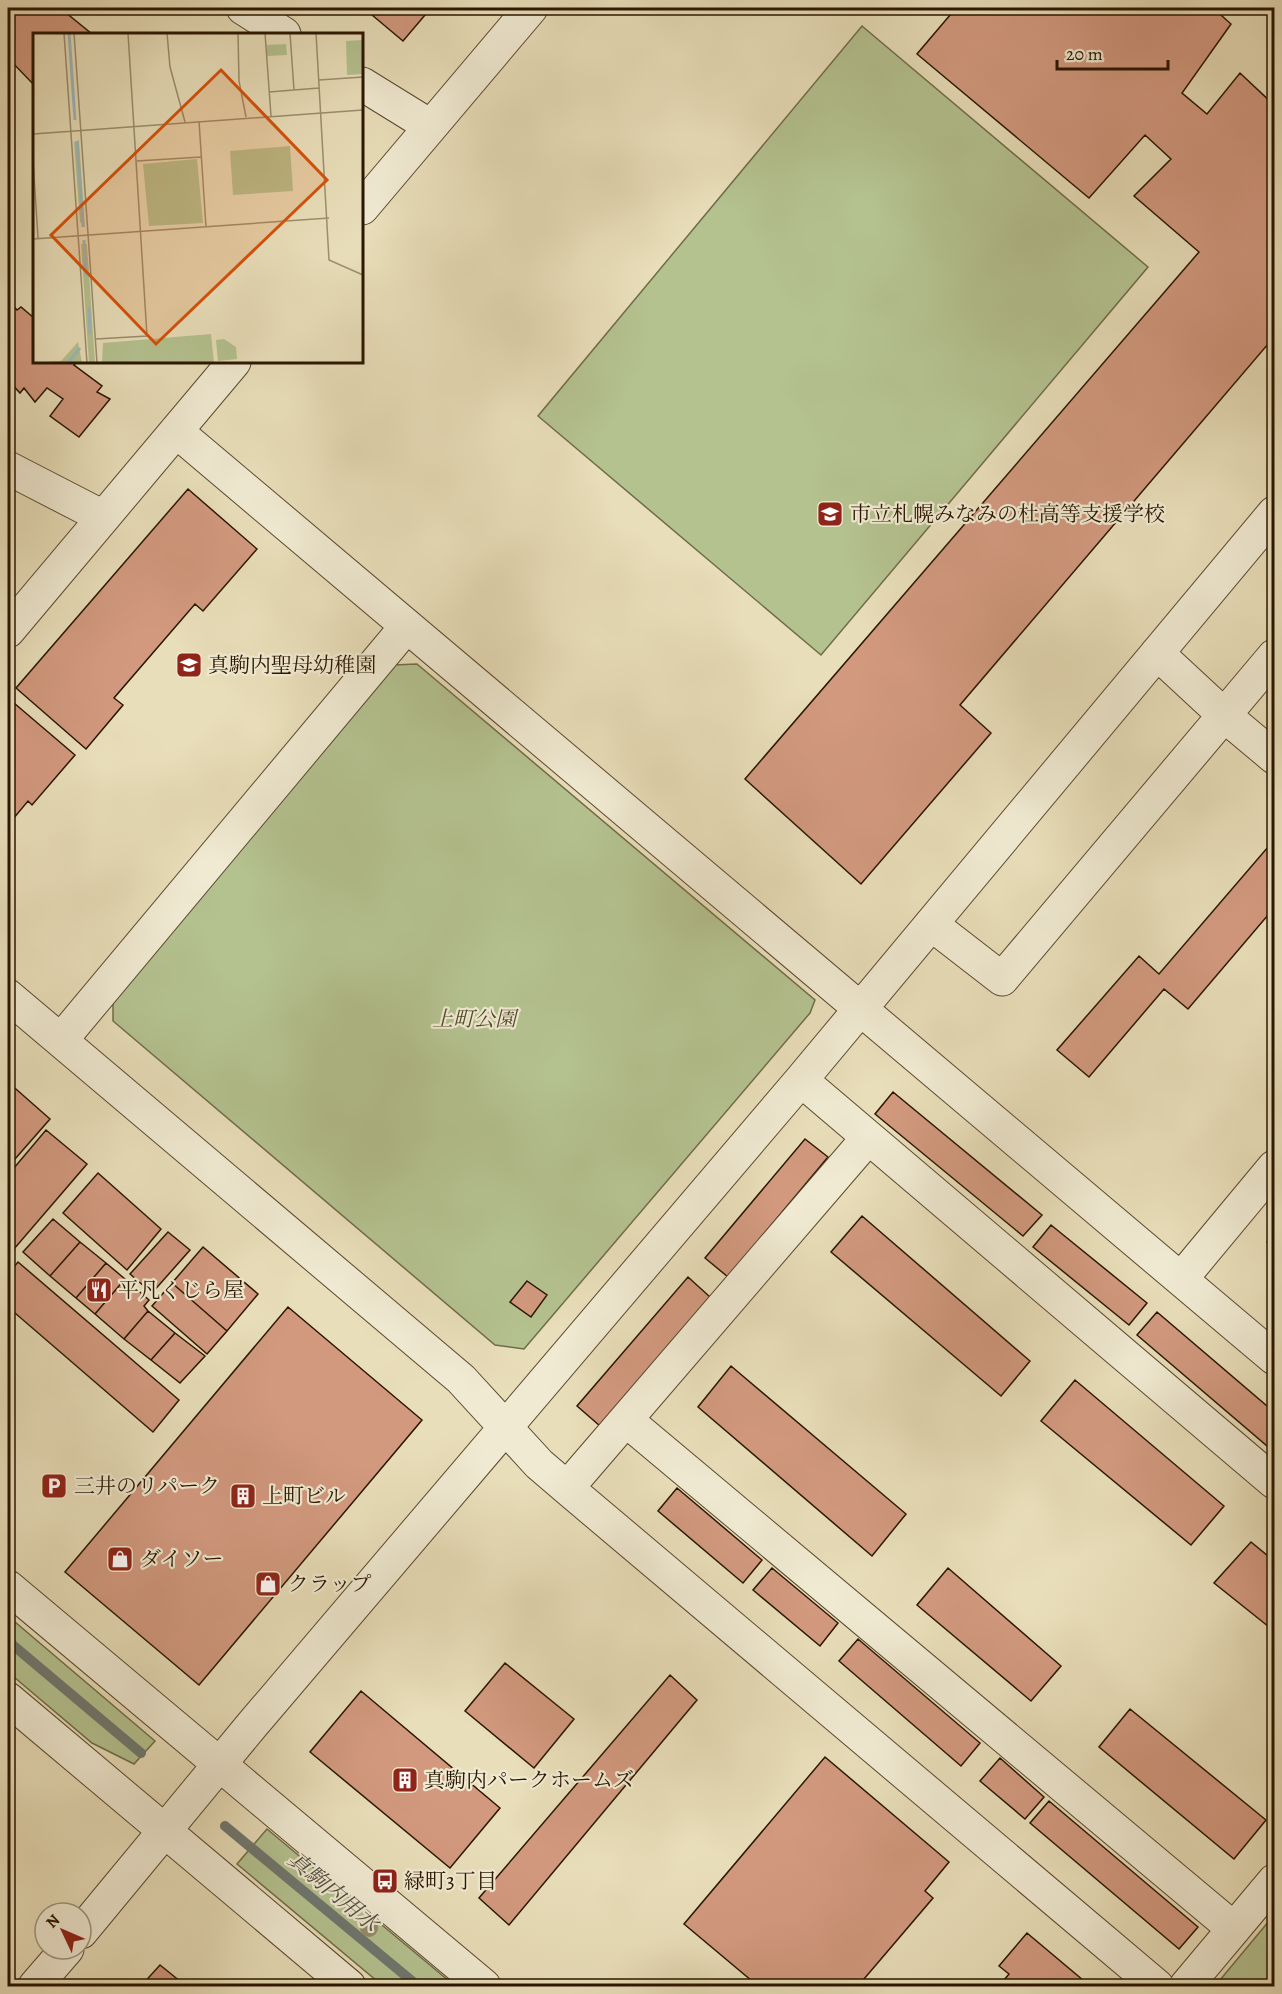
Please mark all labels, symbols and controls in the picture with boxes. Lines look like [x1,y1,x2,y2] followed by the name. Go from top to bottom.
[33,33,363,363] inset map
[1057,33,1168,71] scale bar
[1066,42,1103,66] text: 20 m
[815,499,845,529] school or university icon: 市立札幌みなみの杜高等支援学校
[850,500,1165,528] place label: 市立札幌みなみの杜高等支援学校
[174,650,204,680] school or university icon: 真駒内聖母幼稚園
[208,651,376,679] place label: 真駒内聖母幼稚園
[432,1005,519,1033] park label: 上町公園
[84,1275,114,1305] restaurant icon: 平凡くじら屋
[118,1276,244,1304] place label: 平凡くじら屋
[39,1471,69,1501] parking icon: 三井のリパーク
[74,1472,220,1500] place label: 三井のリパーク
[228,1481,258,1511] building icon: 上町ビル
[262,1482,346,1510] place label: 上町ビル
[105,1544,135,1574] shop icon: ダイソー
[140,1545,224,1573] place label: ダイソー
[253,1569,283,1599] shop icon: クラップ
[288,1570,372,1598] place label: クラップ
[390,1765,420,1795] building icon: 真駒内パークホームズ
[424,1766,634,1794] place label: 真駒内パークホームズ
[282,1845,387,1940] water label: 真駒内用水
[370,1866,400,1896] bus stop icon: 緑町3丁目
[404,1867,497,1895] place label: 緑町3丁目
[33,1901,93,1961] north arrow
[41,1909,65,1933] text: N

